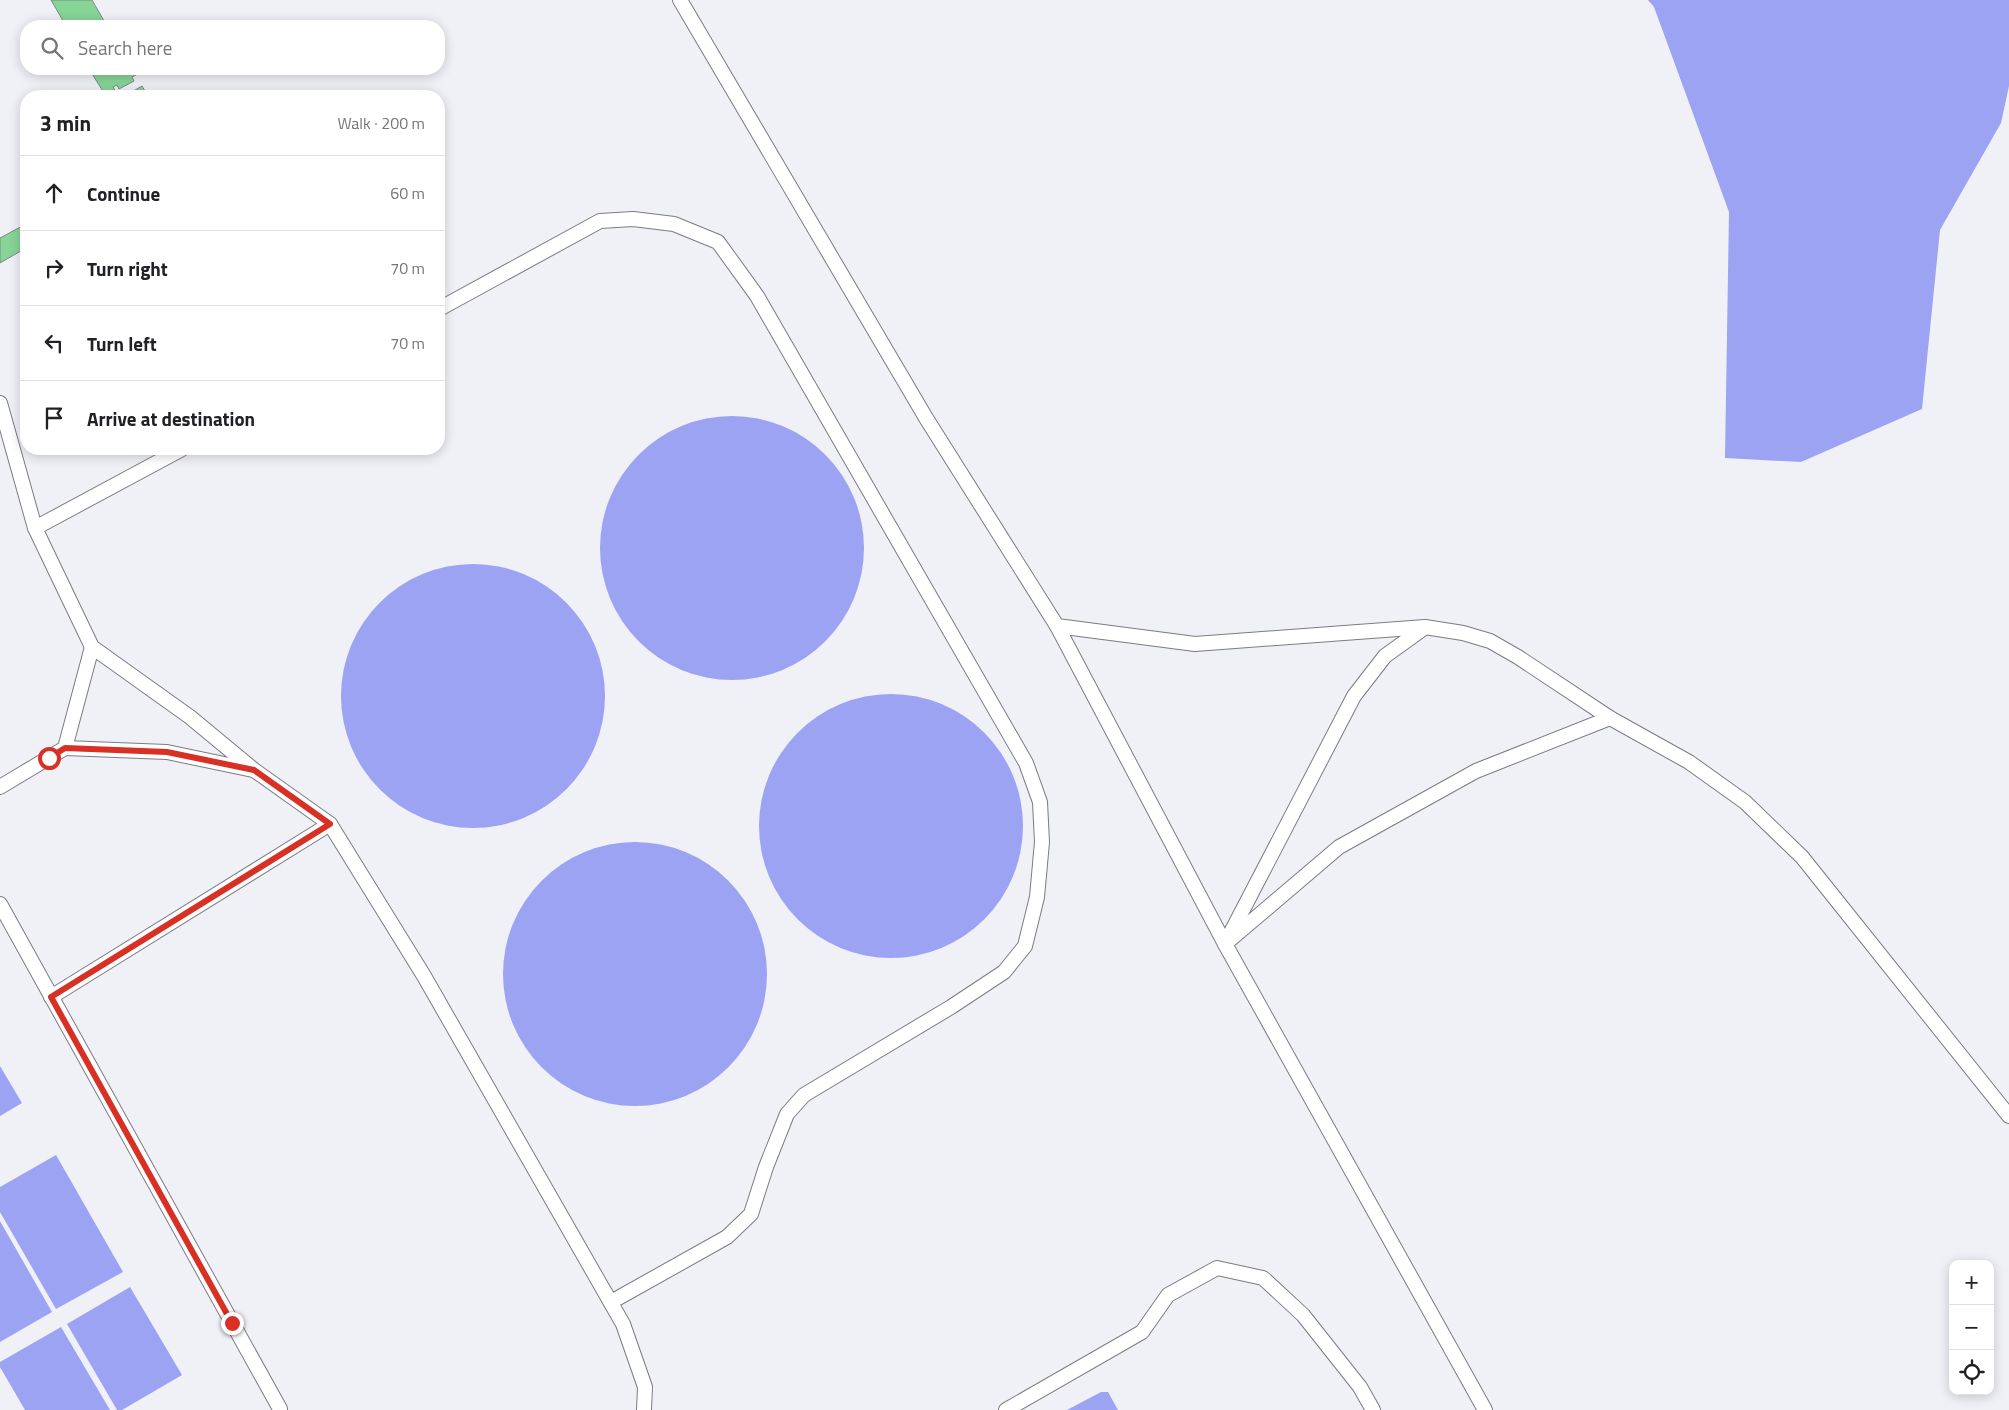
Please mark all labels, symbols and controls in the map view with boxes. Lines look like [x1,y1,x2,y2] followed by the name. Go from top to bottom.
[20,20,445,75] search box
[78,33,172,62] text: Search here
[38,34,66,62] icon: search
[40,107,91,139] text: 3 min
[337,111,425,135] text: Walk · 200 m
[40,179,68,207] icon: ahead
[87,179,160,208] text: Continue
[390,181,425,205] text: 60 m
[40,254,68,282] icon: right
[87,254,168,283] text: Turn right
[390,256,425,280] text: 70 m
[40,329,68,357] icon: left
[87,329,157,358] text: Turn left
[390,331,425,355] text: 70 m
[40,404,68,432] icon: arrive
[87,404,255,433] text: Arrive at destination
[38,747,61,770] route start
[1949,1260,1994,1395] map controls
[1949,1260,1994,1305] button: +
[1949,1305,1994,1350] button: −
[221,1312,244,1335] route end
[1949,1350,1994,1395] button: locate

